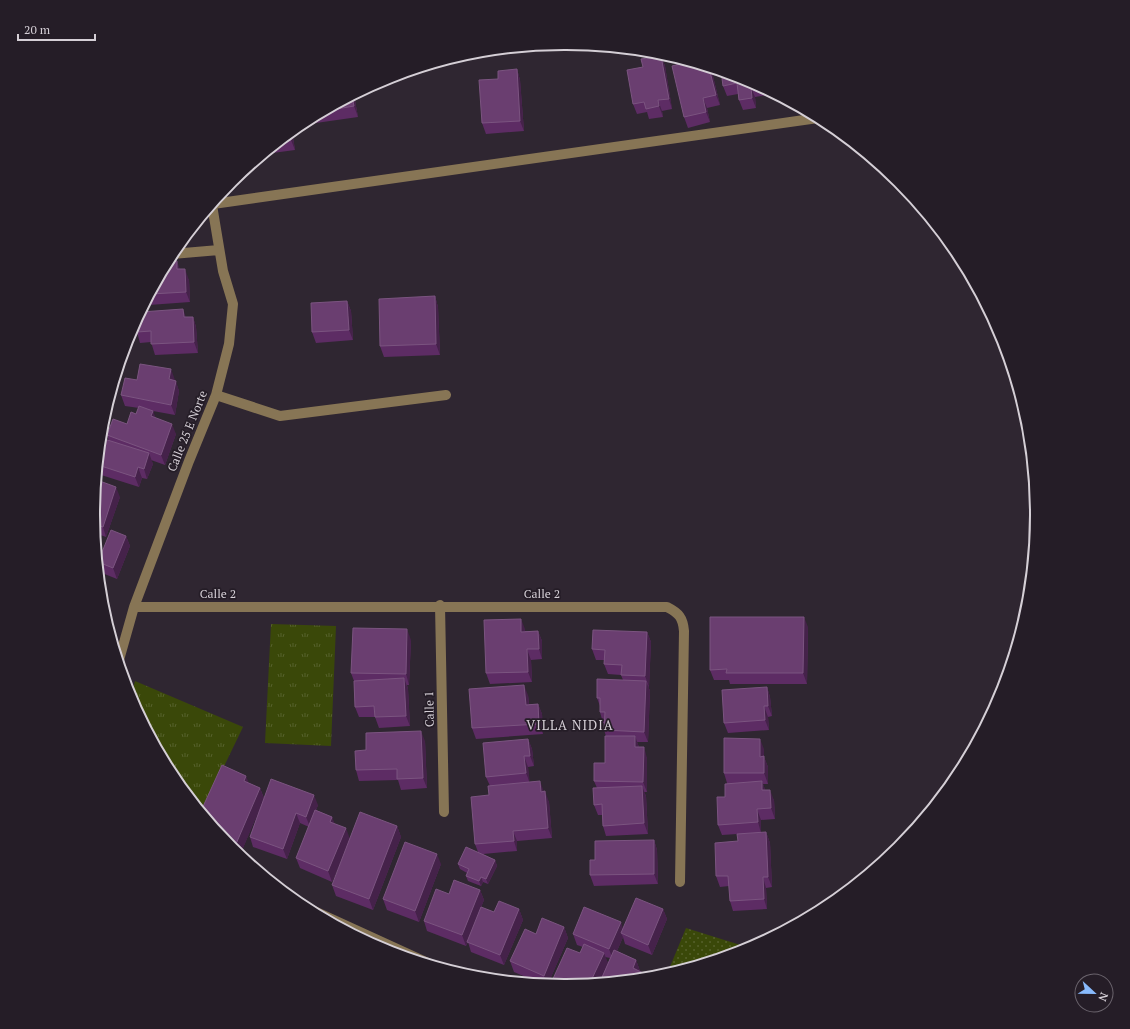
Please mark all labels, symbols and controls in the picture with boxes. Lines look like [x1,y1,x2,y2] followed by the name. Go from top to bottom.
[18,16,95,42] scale bar
[24,22,51,37] text: 20 m
[164,388,210,474] street label: Calle 25 E Norte
[200,586,236,601] street label: Calle 2
[524,586,560,601] street label: Calle 2
[421,691,437,727] street label: Calle 1
[526,716,614,734] district label: VILLA NIDIA
[1074,973,1114,1013] north arrow
[1095,990,1111,1004] text: N

